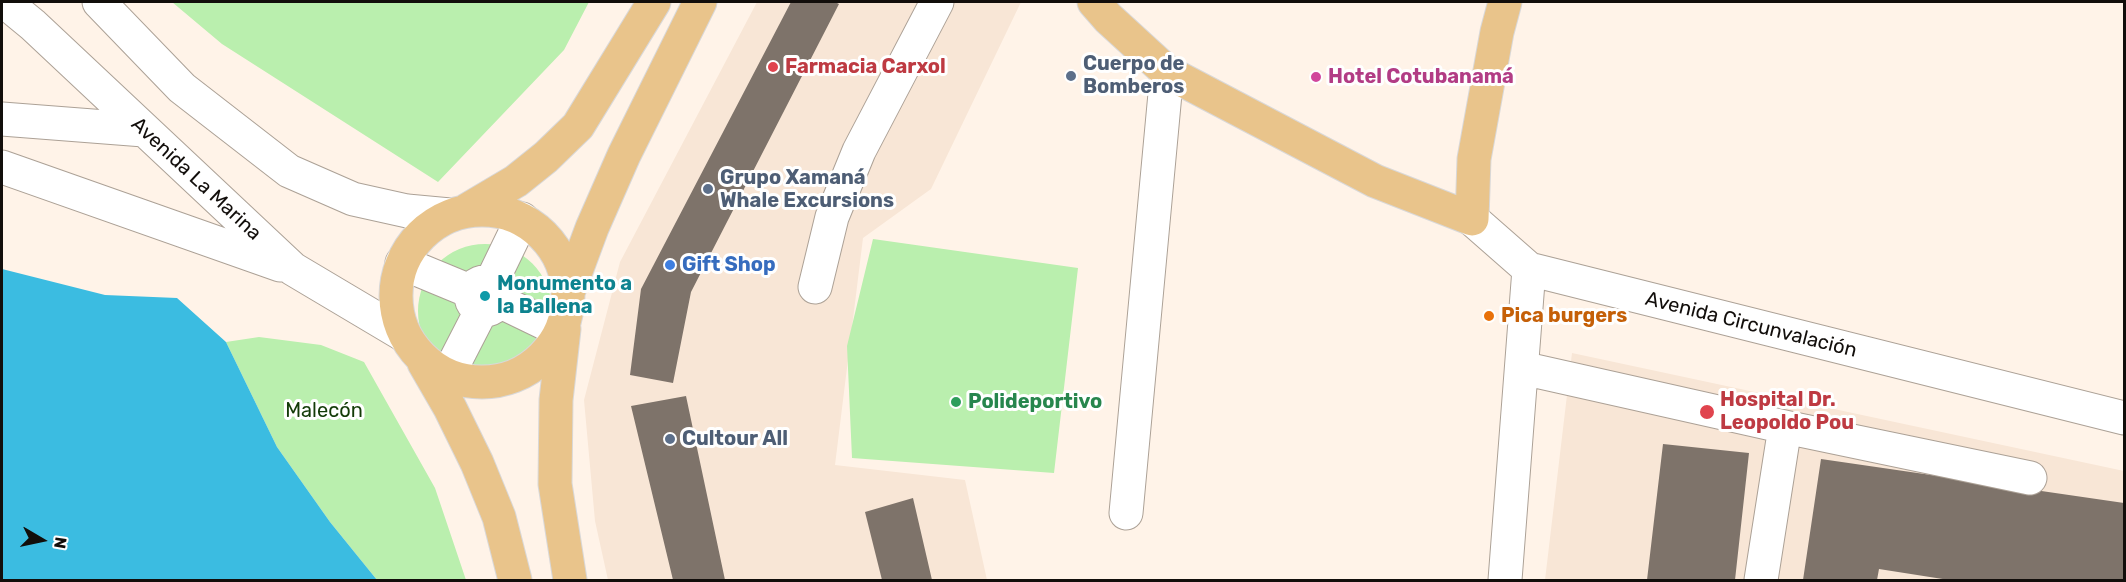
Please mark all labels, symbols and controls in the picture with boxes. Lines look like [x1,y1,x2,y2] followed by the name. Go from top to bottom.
[1083,52,1184,99] place label: Cuerpo de Bomberos
[785,55,946,79] place label: Farmacia Carxol
[766,60,780,74] marker: Farmacia Carxol
[1328,65,1514,89] place label: Hotel Cotubanamá
[1064,69,1078,83] marker: Cuerpo de Bomberos
[1309,70,1323,84] marker: Hotel Cotubanamá
[126,113,266,245] street label: Avenida La Marina
[720,166,894,213] place label: Grupo Xamaná Whale Excursions
[701,182,715,196] marker: Grupo Xamaná Whale Excursions
[682,253,776,277] place label: Gift Shop
[663,258,677,272] marker: Gift Shop
[497,272,632,319] place label: Monumento a la Ballena
[1643,287,1859,363] street label: Avenida Circunvalación
[478,289,492,303] marker: Monumento a la Ballena
[1501,304,1627,328] place label: Pica burgers
[1482,309,1496,323] marker: Pica burgers
[1720,388,1854,435] place label: Hospital Dr. Leopoldo Pou
[968,390,1102,414] place label: Polideportivo
[949,395,963,409] marker: Polideportivo
[285,399,363,423] park label: Malecón
[1698,403,1716,421] marker: Hospital Dr. Leopoldo Pou
[682,427,788,451] place label: Cultour All
[663,432,677,446] marker: Cultour All
[12,510,72,570] north arrow
[50,536,71,550] text: N

